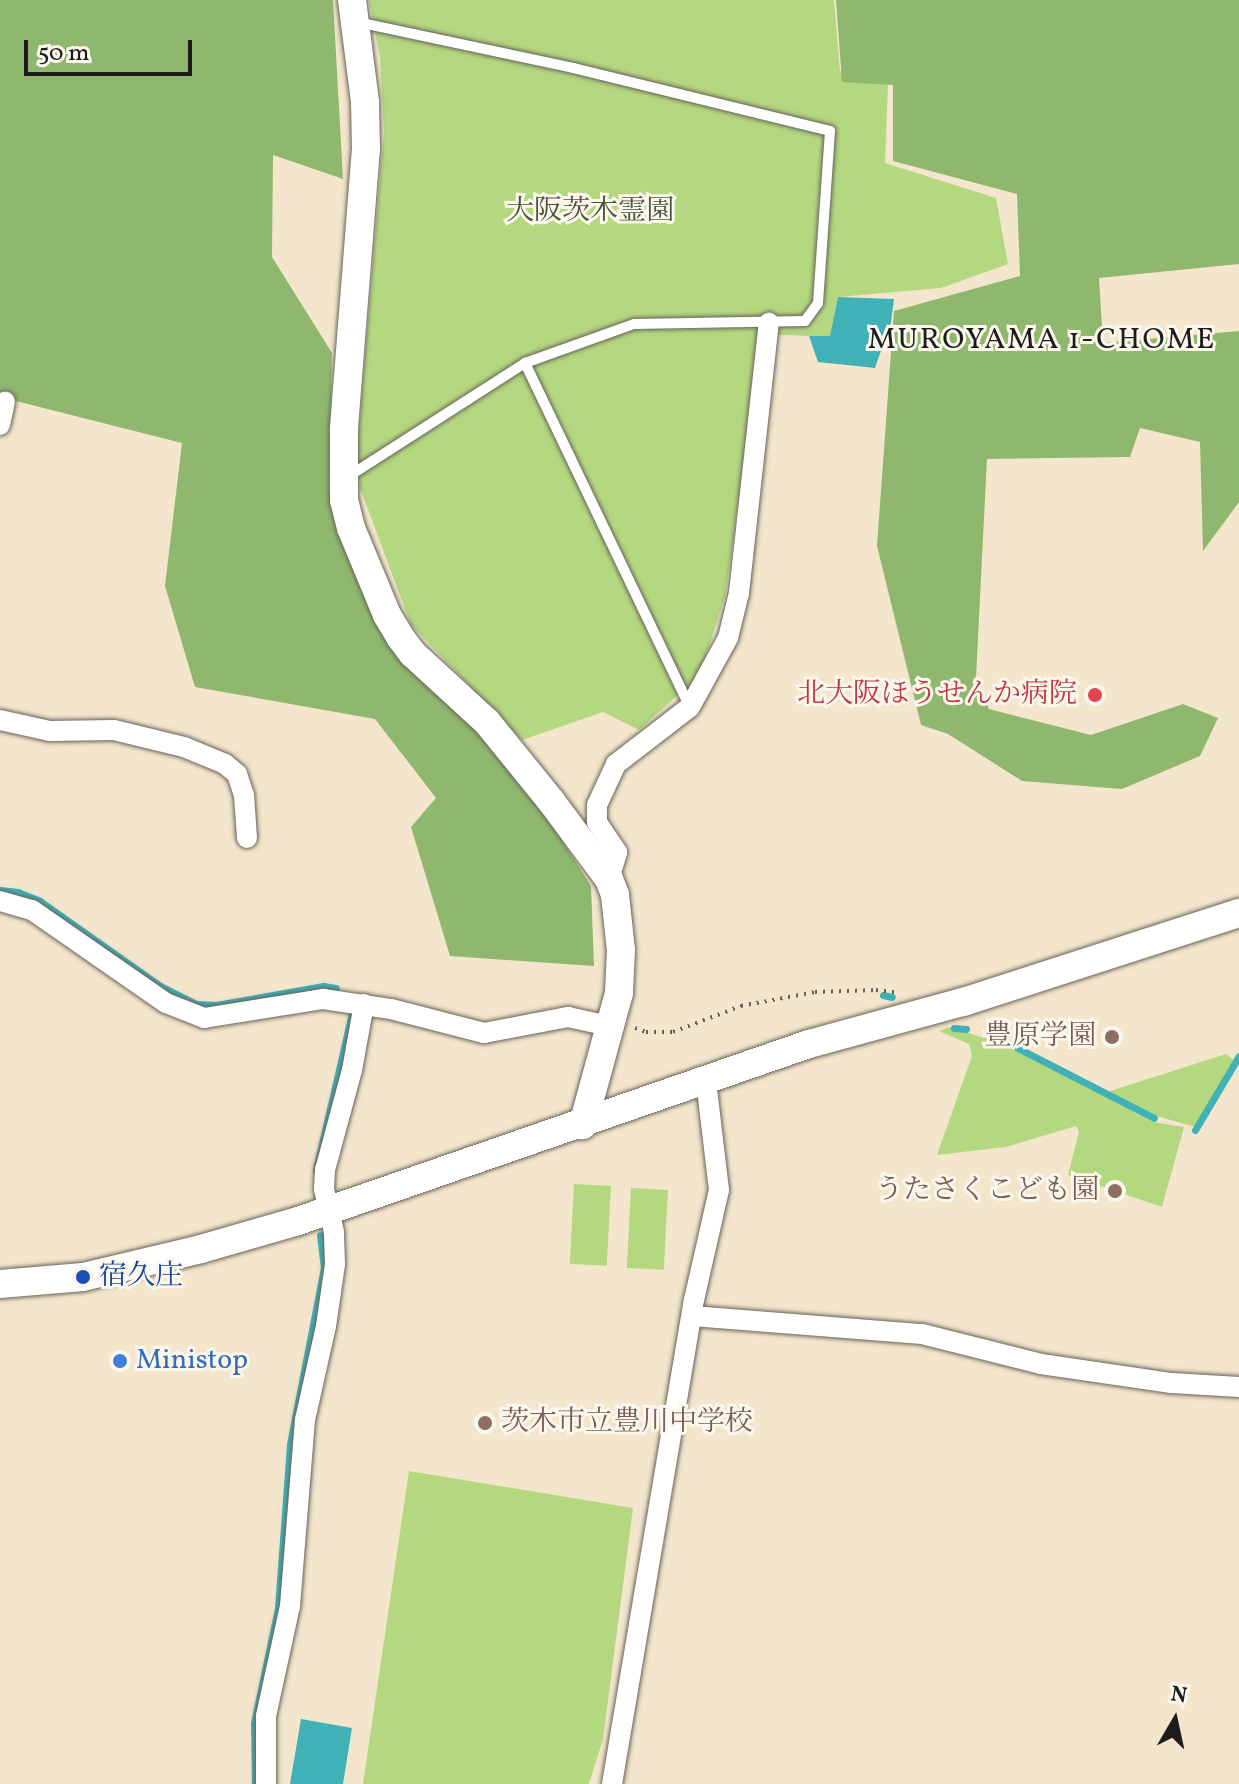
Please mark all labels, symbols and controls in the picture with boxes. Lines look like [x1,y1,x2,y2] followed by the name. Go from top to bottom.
[28,24,196,74] scale bar
[38,37,90,71] text: 50 m
[506,195,674,229] park label: 大阪茨木霊園
[868,322,1216,358] district label: MUROYAMA 1-CHOME
[797,678,1077,712] place label: 北大阪ほうせんか病院
[1084,684,1106,706] marker: 北大阪ほうせんか病院
[984,1020,1096,1054] place label: 豊原学園
[1103,1028,1121,1046] marker: 豊原学園
[875,1174,1099,1208] place label: うたさくこども園
[1106,1182,1124,1200] marker: うたさくこども園
[99,1260,183,1294] place label: 宿久庄
[74,1268,92,1286] marker: 宿久庄
[136,1344,248,1378] place label: Ministop
[111,1352,129,1370] marker: Ministop
[501,1406,753,1440] place label: 茨木市立豊川中学校
[476,1414,494,1432] marker: 茨木市立豊川中学校
[1169,1679,1189,1712] text: N
[1135,1680,1215,1760] north arrow

